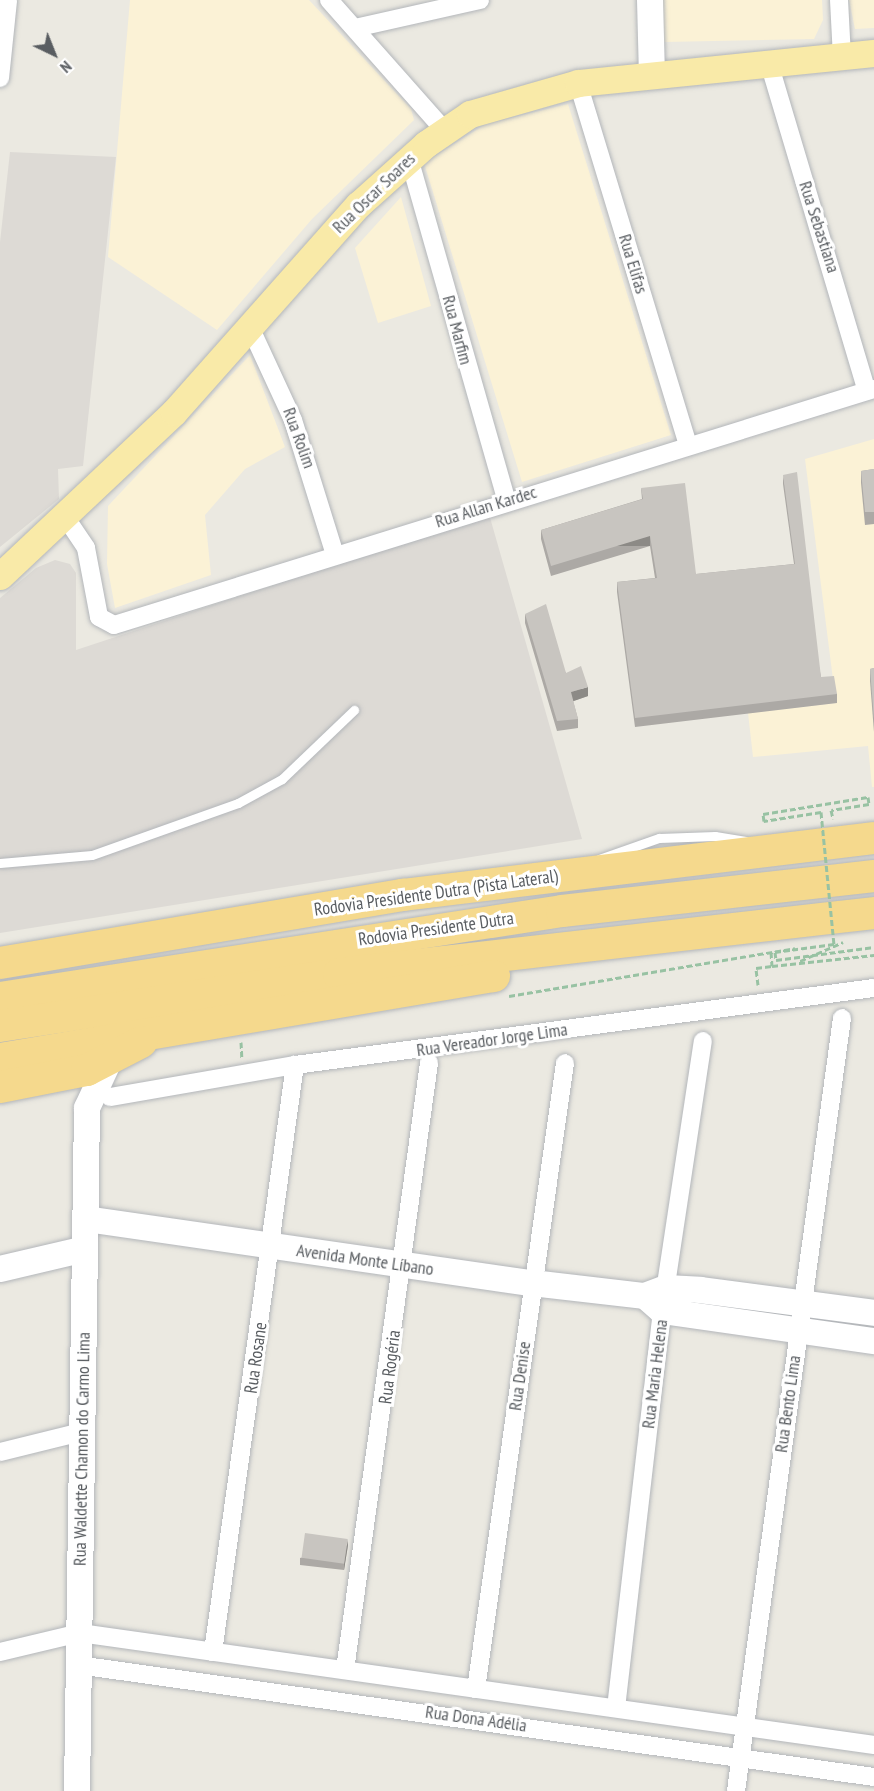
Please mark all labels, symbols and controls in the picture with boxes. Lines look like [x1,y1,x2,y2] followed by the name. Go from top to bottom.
[24,24,84,84] north arrow
[56,57,76,77] text: N
[328,148,420,238] street label: Rua Oscar Soares
[794,179,844,275] street label: Rua Sebastiana
[614,232,652,296] street label: Rua Elifas
[437,293,477,367] street label: Rua Marfim
[278,405,320,471] street label: Rua Rolim
[432,481,540,533] street label: Rua Allan Kardec
[313,865,559,921] street label: Rodovia Presidente Dutra (Pista Lateral)
[357,907,515,951] street label: Rodovia Presidente Dutra
[415,1019,569,1061] street label: Rua Vereador Jorge Lima
[295,1240,435,1280] street label: Avenida Monte Líbano
[638,1318,672,1430] street label: Rua Maria Helena
[240,1321,272,1395] street label: Rua Rosane
[375,1329,405,1405] street label: Rua Rogéria
[69,1332,95,1566] street label: Rua Waldette Chamon do Carmo Lima
[504,1340,536,1412] street label: Rua Denise
[770,1354,806,1454] street label: Rua Bento Lima
[424,1701,528,1737] street label: Rua Dona Adélia

